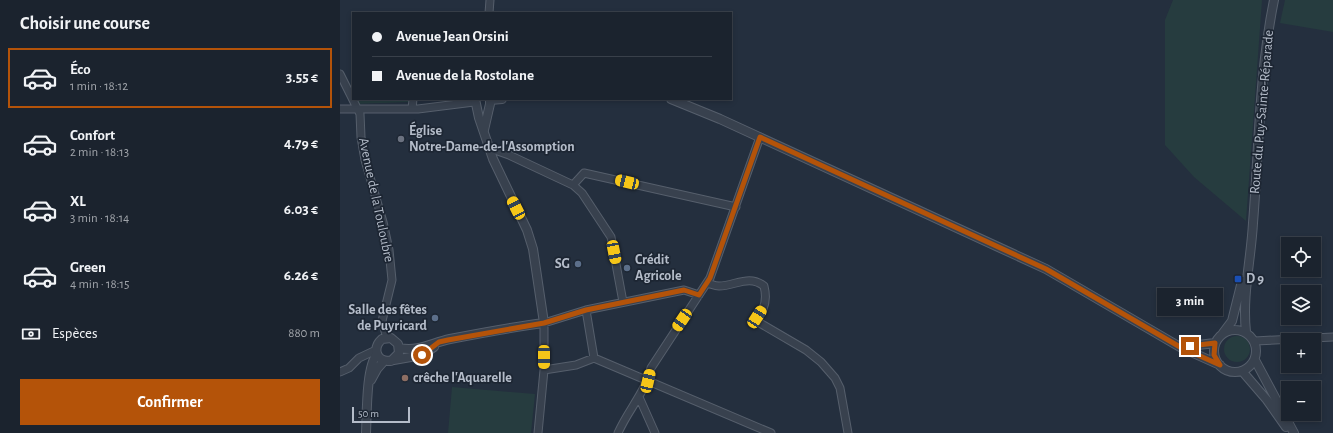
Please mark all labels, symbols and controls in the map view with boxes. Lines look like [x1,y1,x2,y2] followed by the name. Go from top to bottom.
[20,15,150,33] text: Choisir une course
[396,29,509,44] text: Avenue Jean Orsini
[1248,29,1276,195] street label: Route du Puy-Sainte-Réparade
[22,60,58,96] icon: car
[70,62,91,77] text: Éco
[396,68,534,83] text: Avenue de la Rostolane
[286,70,318,85] text: 3.55 €
[70,80,128,93] text: 1 min · 18:12
[409,121,575,154] place label: Église Notre-Dame-de-l'Assomption
[22,126,58,162] icon: car
[70,128,115,143] text: Confort
[396,134,406,144] marker: Église Notre-Dame-de-l'Assomption
[284,136,318,151] text: 4.79 €
[356,137,396,263] street label: Avenue de la Touloubre
[70,146,129,159] text: 2 min · 18:13
[614,173,640,191] car
[22,192,58,228] icon: car
[70,194,86,209] text: XL
[505,195,527,221] car
[284,202,318,217] text: 6.03 €
[70,212,129,225] text: 3 min · 18:14
[1281,237,1321,421] map controls
[1281,237,1321,277] button: locate
[606,239,622,265] car
[635,253,682,283] place label: Crédit Agricole
[555,257,570,271] place label: SG
[22,258,58,294] icon: car
[573,259,583,269] marker: SG
[70,260,106,275] text: Green
[622,263,632,273] marker: Crédit Agricole
[284,268,318,283] text: 6.26 €
[1246,272,1264,286] place label: D 9
[1233,274,1243,284] marker: D 9
[70,278,129,291] text: 4 min · 18:15
[1281,285,1321,325] button: layers
[1157,288,1223,316] callout: 3 min
[1176,295,1204,308] text: 3 min
[348,303,428,333] place label: Salle des fêtes de Puyricard
[745,304,769,330] car
[670,307,694,333] car
[430,313,440,323] marker: Salle des fêtes de Puyricard
[20,323,42,345] icon: cash
[52,326,98,341] text: Espèces
[288,327,320,340] text: 880 m
[1281,333,1321,373] button: +
[1181,337,1199,355] route end
[538,345,550,369] car
[413,346,431,364] route start
[639,368,657,394] car
[413,371,512,385] place label: crêche l'Aquarelle
[400,373,410,383] marker: crêche l'Aquarelle
[20,379,320,425] button: Confirmer
[1281,381,1321,421] button: −
[352,405,410,424] scale bar
[358,408,379,419] text: 50 m

